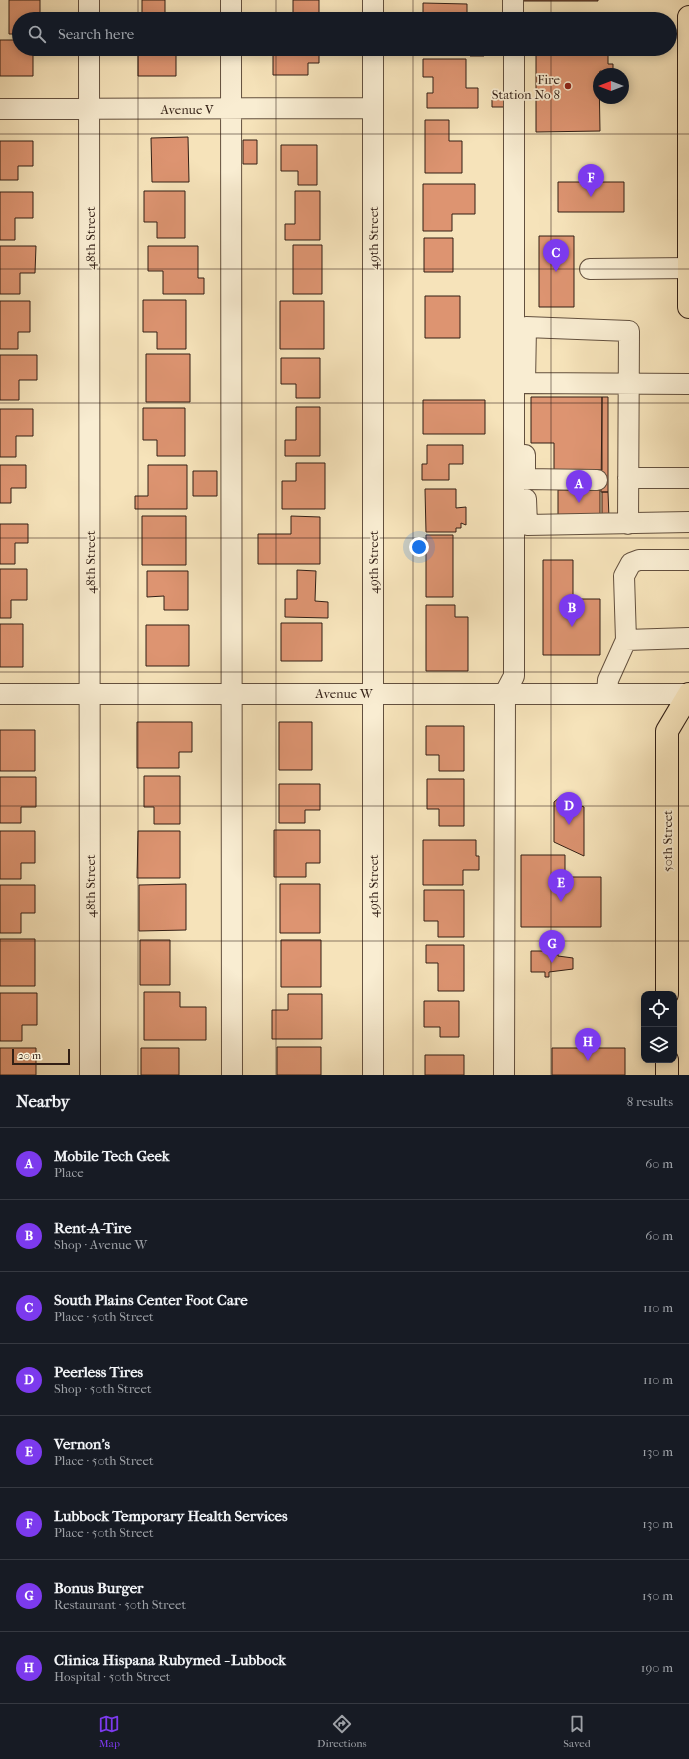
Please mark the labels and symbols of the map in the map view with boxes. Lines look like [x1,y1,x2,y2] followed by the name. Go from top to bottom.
[593,68,629,104] north arrow
[492,72,561,102] place label: Fire Station No 8
[563,81,573,91] marker: Fire Station No 8
[159,102,214,117] street label: Avenue V
[578,164,604,197] pin: F
[83,206,98,270] street label: 48th Street
[366,206,381,270] street label: 49th Street
[543,239,569,272] pin: C
[566,470,592,503] pin: A
[83,530,98,594] street label: 48th Street
[366,530,381,594] street label: 49th Street
[409,537,429,557] your location
[559,594,585,627] pin: B
[314,686,374,701] street label: Avenue W
[556,792,582,825] pin: D
[660,810,675,872] street label: 50th Street
[83,854,98,918] street label: 48th Street
[366,854,381,918] street label: 49th Street
[548,869,574,902] pin: E
[539,930,565,963] pin: G
[575,1028,601,1061] pin: H
[12,1047,70,1066] scale bar

